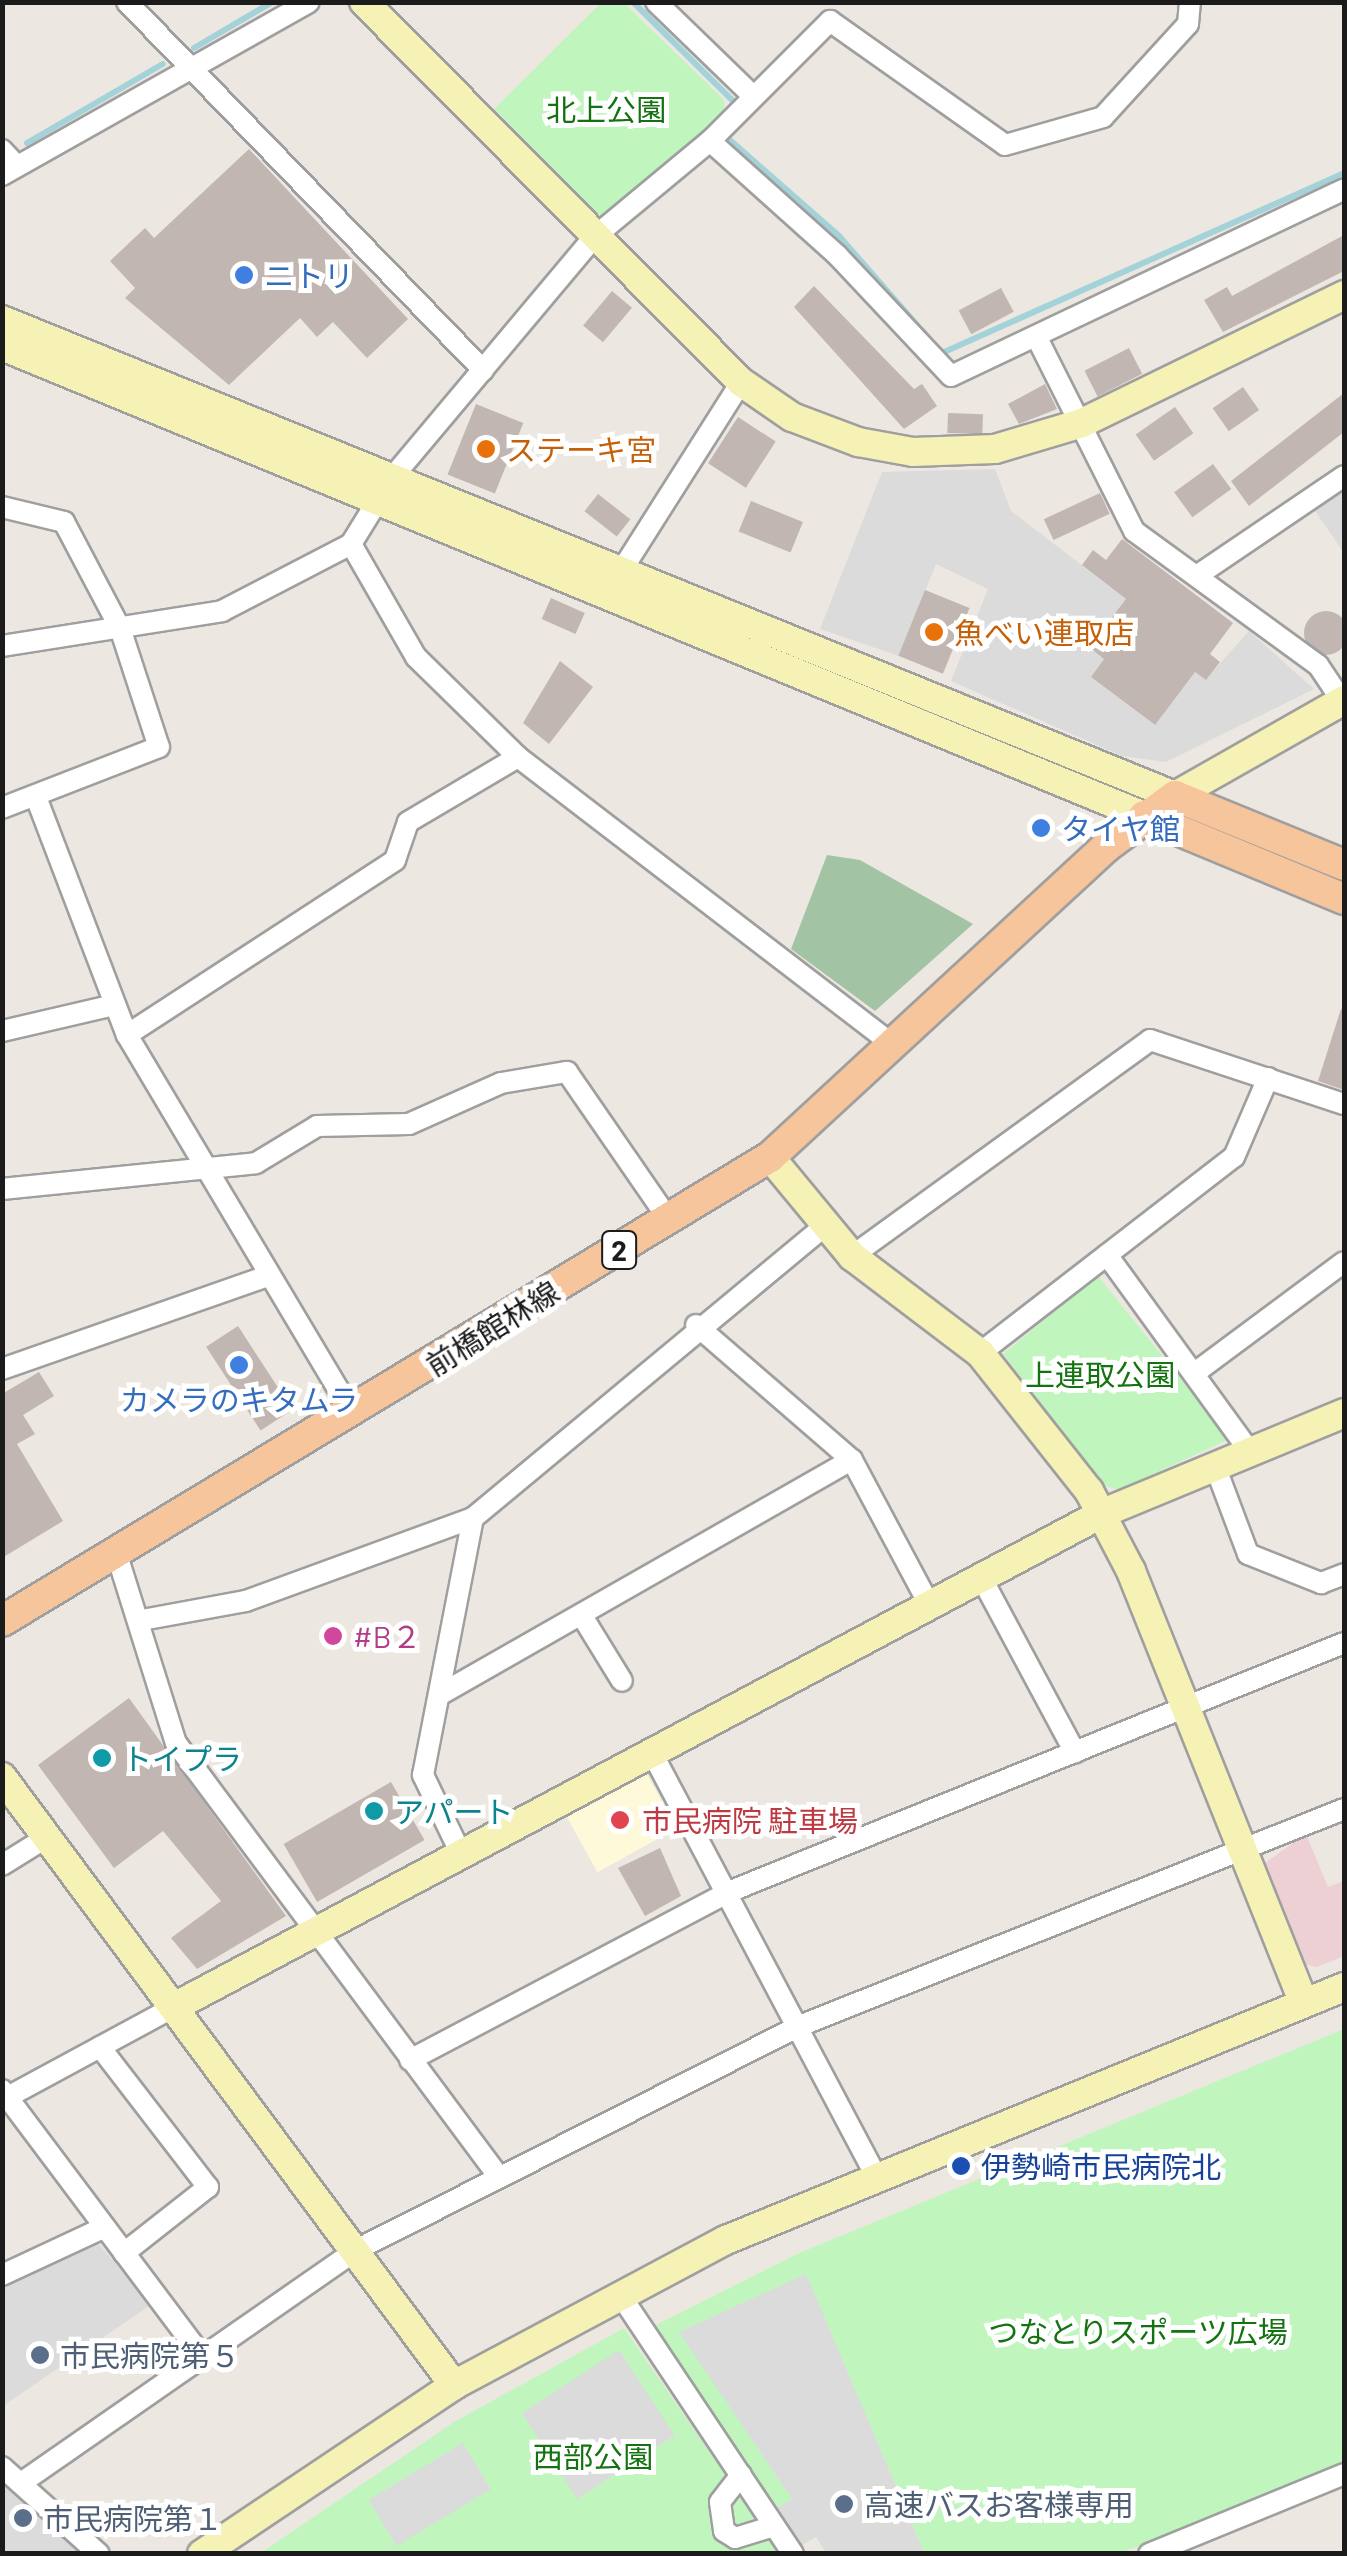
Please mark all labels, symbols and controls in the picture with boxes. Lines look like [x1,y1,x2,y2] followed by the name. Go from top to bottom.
[546,91,666,127] park label: 北上公園
[264,257,354,293] place label: ニトリ
[233,264,255,286] marker: ニトリ
[506,431,656,467] place label: ステーキ宮
[475,438,497,460] marker: ステーキ宮
[954,614,1134,650] place label: 魚べい連取店
[923,621,945,643] marker: 魚べい連取店
[1061,810,1181,846] place label: タイヤ館
[1030,817,1052,839] marker: タイヤ館
[599,1227,639,1273] road number: 2
[419,1273,565,1383] street label: 前橋館林線
[228,1354,250,1376] marker: カメラのキタムラ
[1025,1356,1175,1392] park label: 上連取公園
[119,1381,359,1417] place label: カメラのキタムラ
[353,1618,422,1654] place label: #B２
[322,1625,344,1647] marker: #B２
[122,1740,242,1776] place label: トイプラ
[91,1747,113,1769] marker: トイプラ
[394,1793,514,1829] place label: アパート
[363,1800,385,1822] marker: アパート
[642,1802,858,1838] place label: 市民病院 駐車場
[607,1807,633,1833] marker: 市民病院 駐車場
[981,2148,1221,2184] place label: 伊勢崎市民病院北
[950,2155,972,2177] marker: 伊勢崎市民病院北
[988,2313,1288,2349] park label: つなとりスポーツ広場
[60,2337,240,2373] place label: 市民病院第５
[29,2344,51,2366] marker: 市民病院第５
[533,2438,653,2474] park label: 西部公園
[864,2486,1134,2522] place label: 高速バスお客様専用
[833,2493,855,2515] marker: 高速バスお客様専用
[43,2500,223,2536] place label: 市民病院第１
[12,2507,34,2529] marker: 市民病院第１

